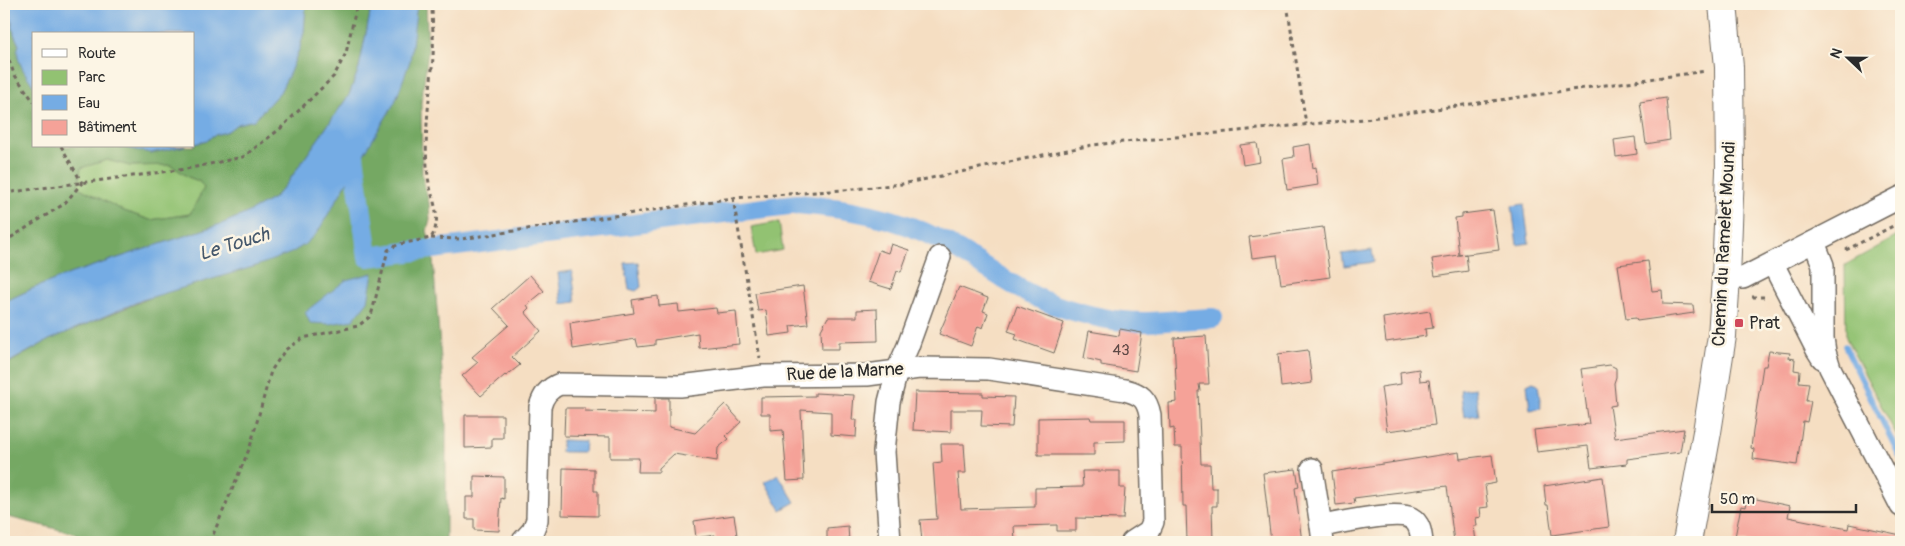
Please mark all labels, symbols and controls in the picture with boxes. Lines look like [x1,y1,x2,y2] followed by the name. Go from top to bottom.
[32,32,195,148] legend
[1822,32,1872,82] north arrow
[78,44,116,63] text: Route
[1827,46,1846,61] text: N
[78,68,106,87] text: Parc
[78,94,100,113] text: Eau
[78,118,138,137] text: Bâtiment
[1707,141,1741,347] street label: Chemin du Ramelet Moundi
[196,222,273,266] water label: Le Touch
[1749,312,1781,335] place label: Prat
[1733,317,1745,329] marker: Prat
[1112,341,1130,360] house number: 43
[786,357,904,387] street label: Rue de la Marne
[1712,481,1856,513] scale bar
[1720,490,1755,509] text: 50 m

